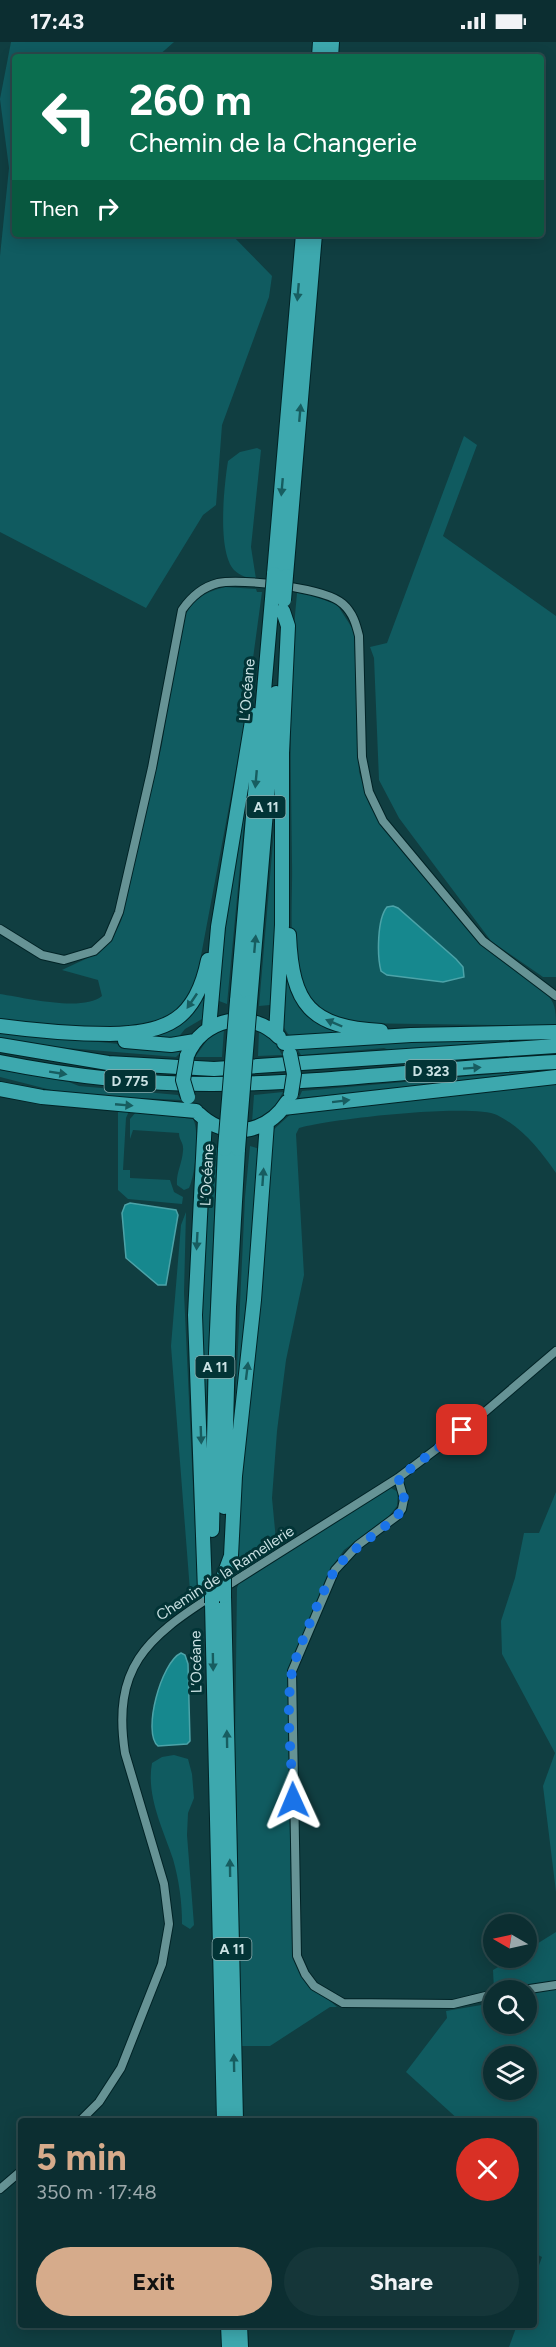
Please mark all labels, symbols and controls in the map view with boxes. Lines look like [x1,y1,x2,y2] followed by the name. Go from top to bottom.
[30,8,84,35] text: 17:43
[129,75,252,126] text: 260 m
[30,78,108,156] icon: left
[129,126,417,159] text: Chemin de la Changerie
[91,192,124,225] icon: right
[30,195,79,222] text: Then
[293,283,303,302] one-way arrow
[295,403,305,422] one-way arrow
[277,477,287,496] one-way arrow
[235,658,259,722] street label: L’Océane
[251,770,261,789] one-way arrow
[246,796,286,818] road number: A 11
[250,934,260,953] one-way arrow
[187,993,198,1010] one-way arrow
[325,1018,343,1028] one-way arrow
[406,1060,456,1082] road number: D 323
[463,1063,482,1072] one-way arrow
[48,1068,67,1077] one-way arrow
[104,1070,156,1092] road number: D 775
[332,1096,351,1105] one-way arrow
[115,1100,134,1109] one-way arrow
[196,1143,218,1207] street label: L’Océane
[258,1167,267,1186] one-way arrow
[193,1231,202,1250] one-way arrow
[196,1356,234,1378] road number: A 11
[242,1362,251,1381] one-way arrow
[436,1404,487,1455] pin
[445,1413,478,1446] icon: arrive
[196,1426,206,1445] one-way arrow
[153,1522,297,1624] street label: Chemin de la Ramellerie
[186,1631,206,1693] street label: L’Océane
[208,1652,218,1671] one-way arrow
[222,1729,231,1748] one-way arrow
[261,1768,325,1832] position arrow
[225,1858,234,1877] one-way arrow
[483,1914,537,1968] north arrow
[483,1914,537,2100] map controls
[212,1938,252,1960] road number: A 11
[483,1980,537,2034] button: search
[483,2046,537,2100] button: layers
[229,2053,239,2072] one-way arrow
[36,2136,127,2179] text: 5 min
[456,2138,519,2201] button: close
[36,2180,157,2204] text: 350 m · 17:48
[36,2247,272,2316] button: Exit
[284,2247,519,2316] button: Share

